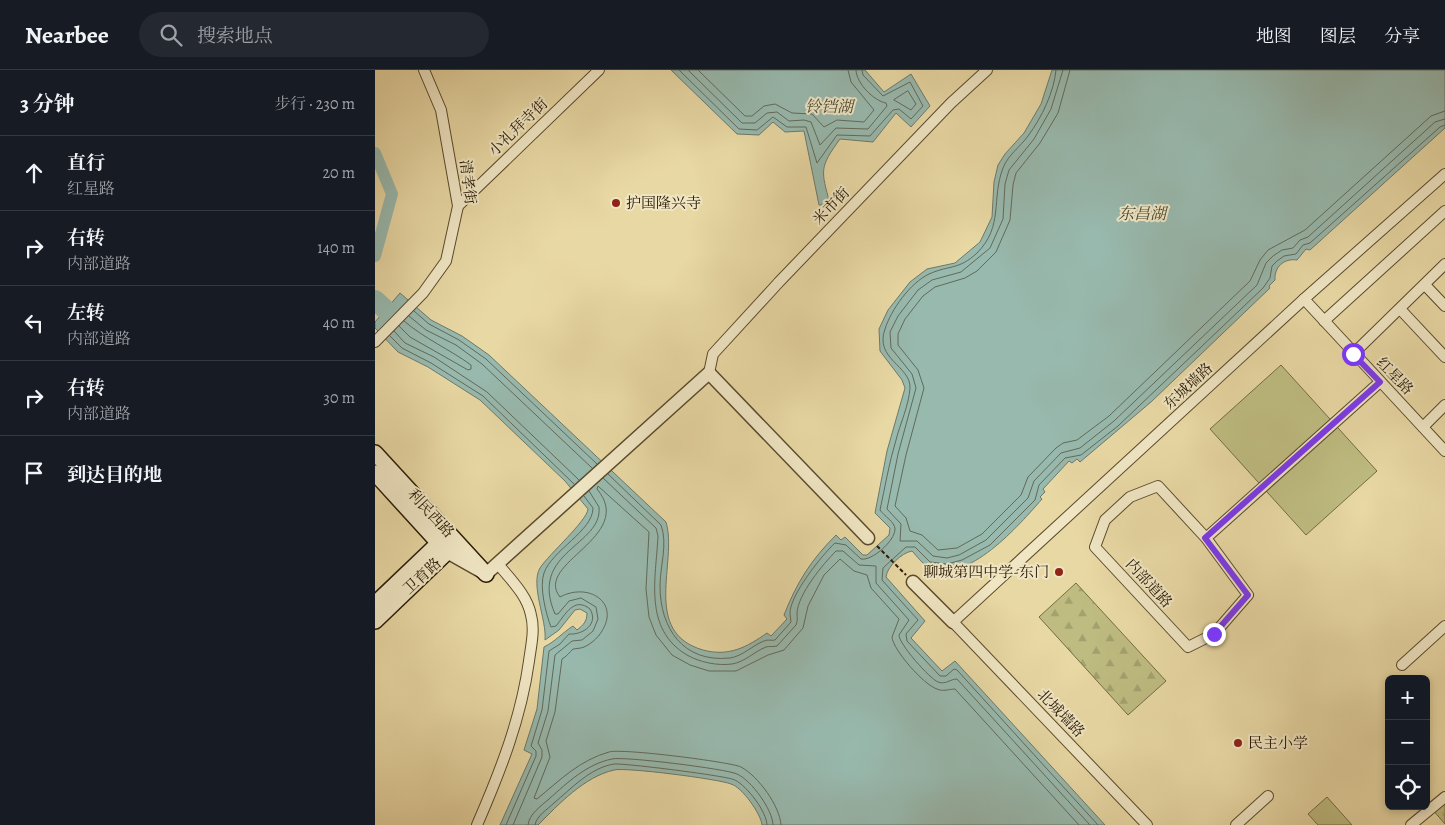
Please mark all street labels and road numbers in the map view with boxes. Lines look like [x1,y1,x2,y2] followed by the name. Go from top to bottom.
[484,94,552,160] street label: 小礼拜寺街
[455,158,481,206] street label: 清孝街
[808,183,854,229] street label: 米市街
[1372,353,1418,399] street label: 红星路
[1159,358,1217,414] street label: 东城墙路
[403,484,459,542] street label: 利民西路
[399,553,445,599] street label: 卫育路
[1121,554,1177,612] street label: 内部道路
[1033,684,1089,742] street label: 北城墙路

